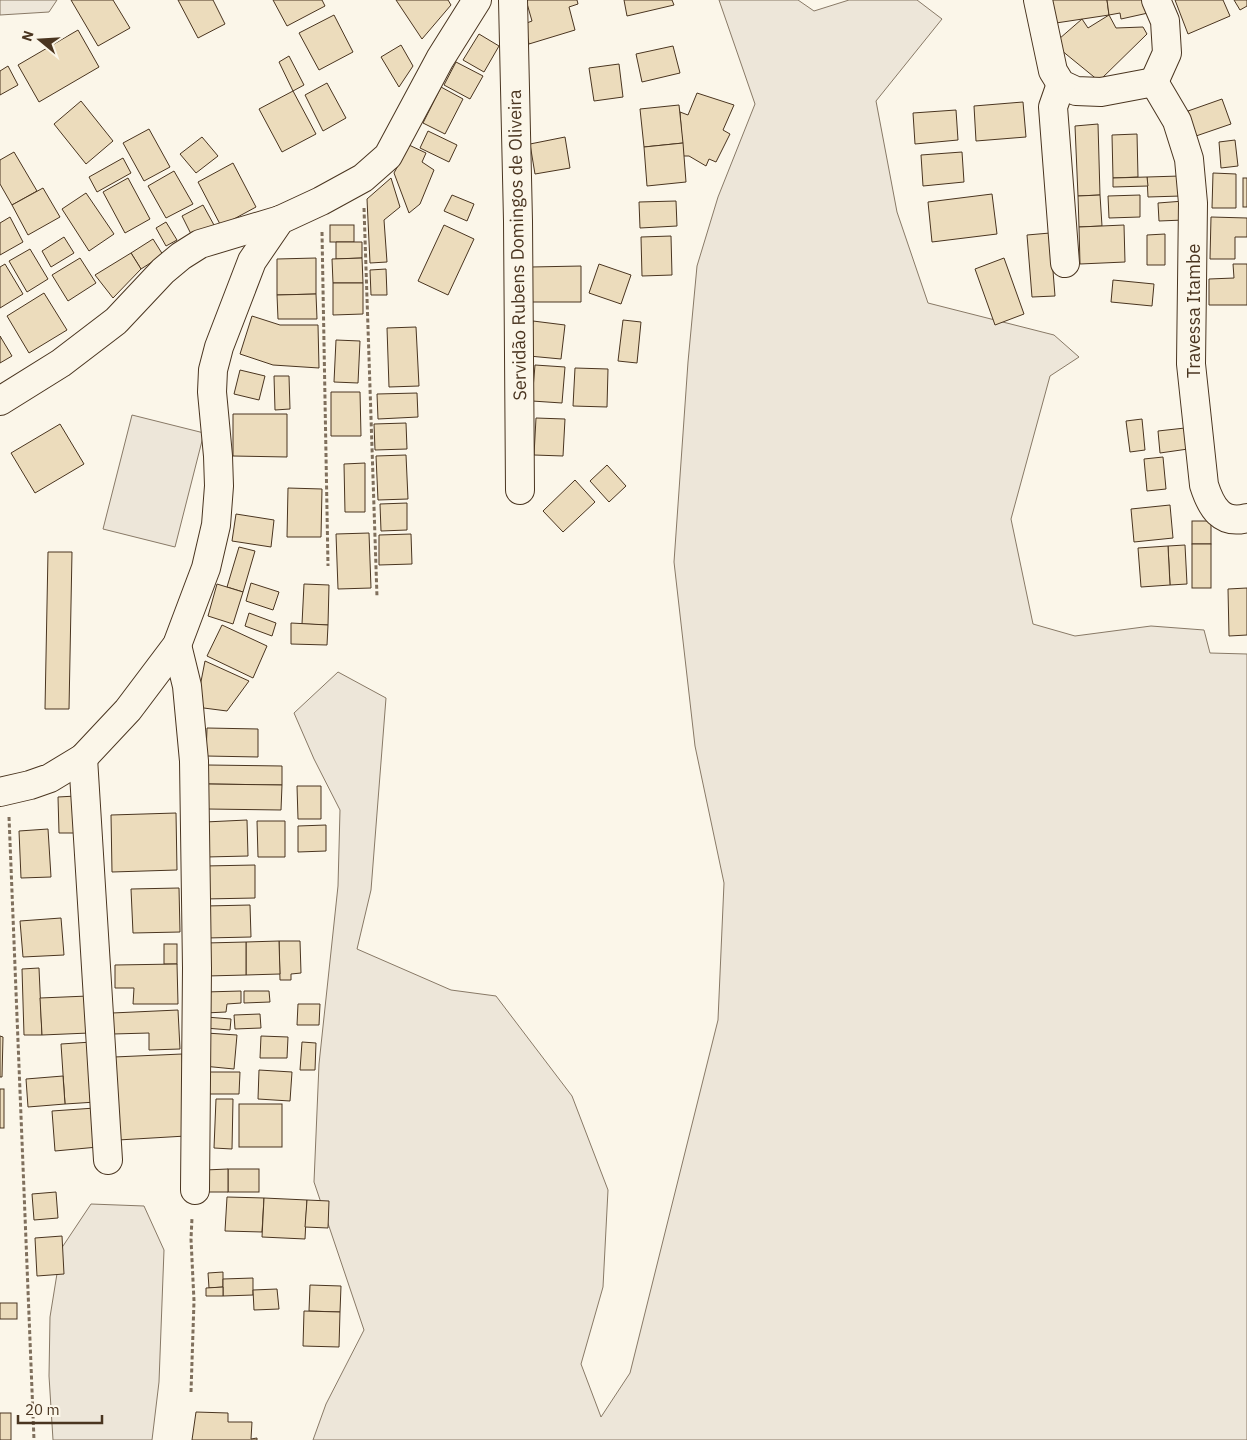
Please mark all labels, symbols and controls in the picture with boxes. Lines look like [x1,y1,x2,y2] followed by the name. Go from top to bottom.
[15,15,65,65] north arrow
[18,28,38,44] text: N
[503,89,531,401] street label: Servidão Rubens Domingos de Oliveira
[1182,244,1205,378] street label: Travessa Itambe
[18,1392,101,1424] scale bar
[25,1400,60,1419] text: 20 m

